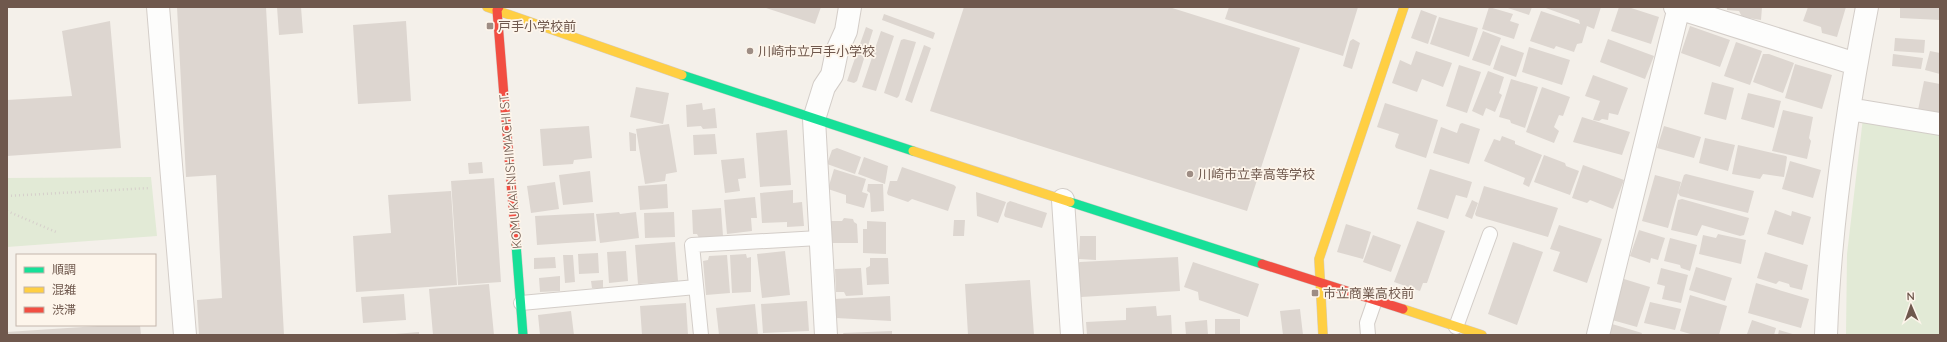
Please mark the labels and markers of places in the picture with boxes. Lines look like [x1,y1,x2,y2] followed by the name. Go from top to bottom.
[498,18,576,34] place label: 戸手小学校前
[485,21,495,31] marker: 戸手小学校前
[758,43,875,59] place label: 川崎市立戸手小学校
[745,46,755,56] marker: 川崎市立戸手小学校
[1198,166,1315,182] place label: 川崎市立幸高等学校
[1185,169,1195,179] marker: 川崎市立幸高等学校
[1323,285,1414,301] place label: 市立商業高校前
[1310,288,1320,298] marker: 市立商業高校前

